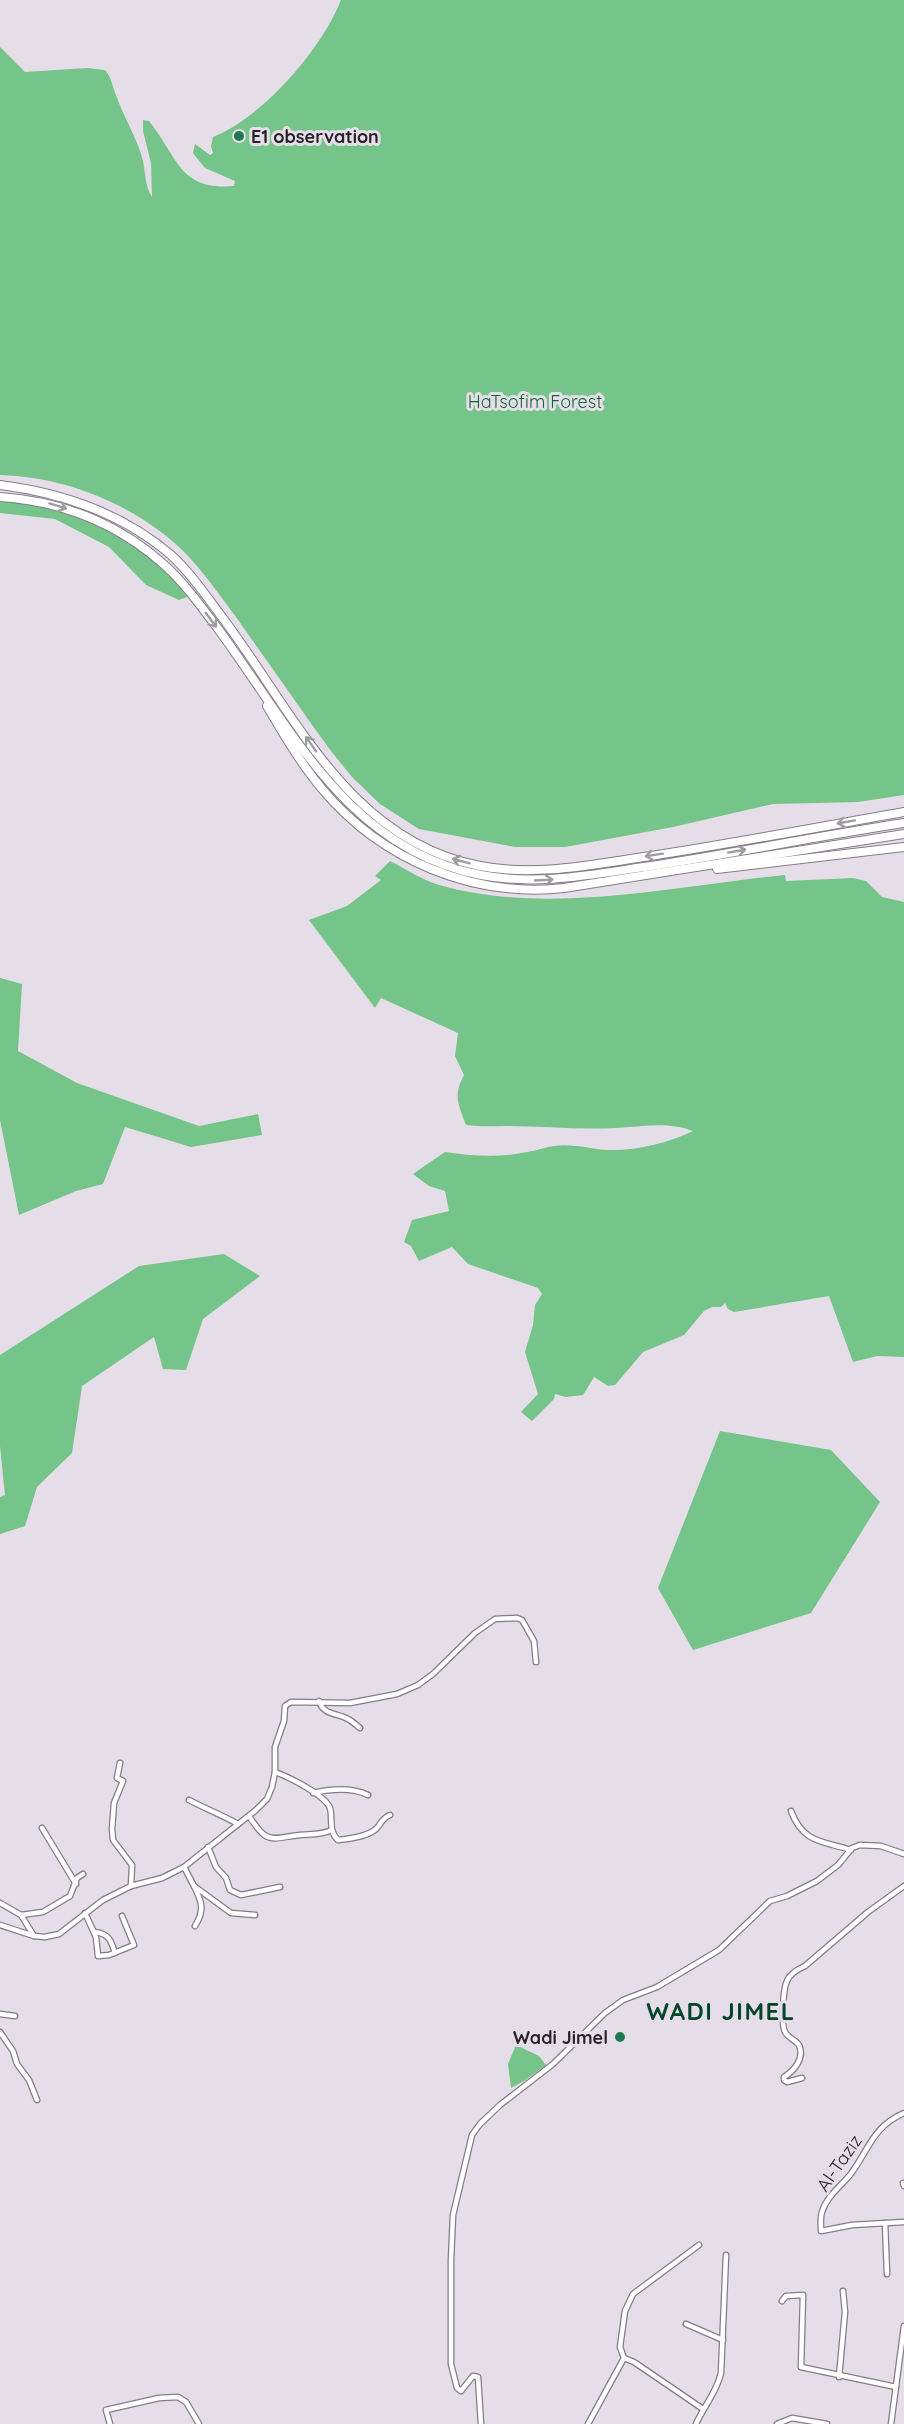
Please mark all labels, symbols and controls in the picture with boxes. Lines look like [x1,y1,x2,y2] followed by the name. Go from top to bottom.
[251,125,379,148] place label: E1 observation
[232,129,246,143] marker: E1 observation
[468,390,602,413] park label: HaTsofim Forest
[48,501,67,512] one-way arrow
[205,611,217,627] one-way arrow
[305,736,317,753] one-way arrow
[837,817,857,828] one-way arrow
[727,846,746,857] one-way arrow
[645,850,665,861] one-way arrow
[452,855,471,866] one-way arrow
[534,874,554,885] one-way arrow
[646,1996,796,2026] district label: WADI JIMEL
[513,2026,608,2049] place label: Wadi Jimel
[613,2030,627,2044] marker: Wadi Jimel
[811,2130,867,2196] street label: Al-Taziz

